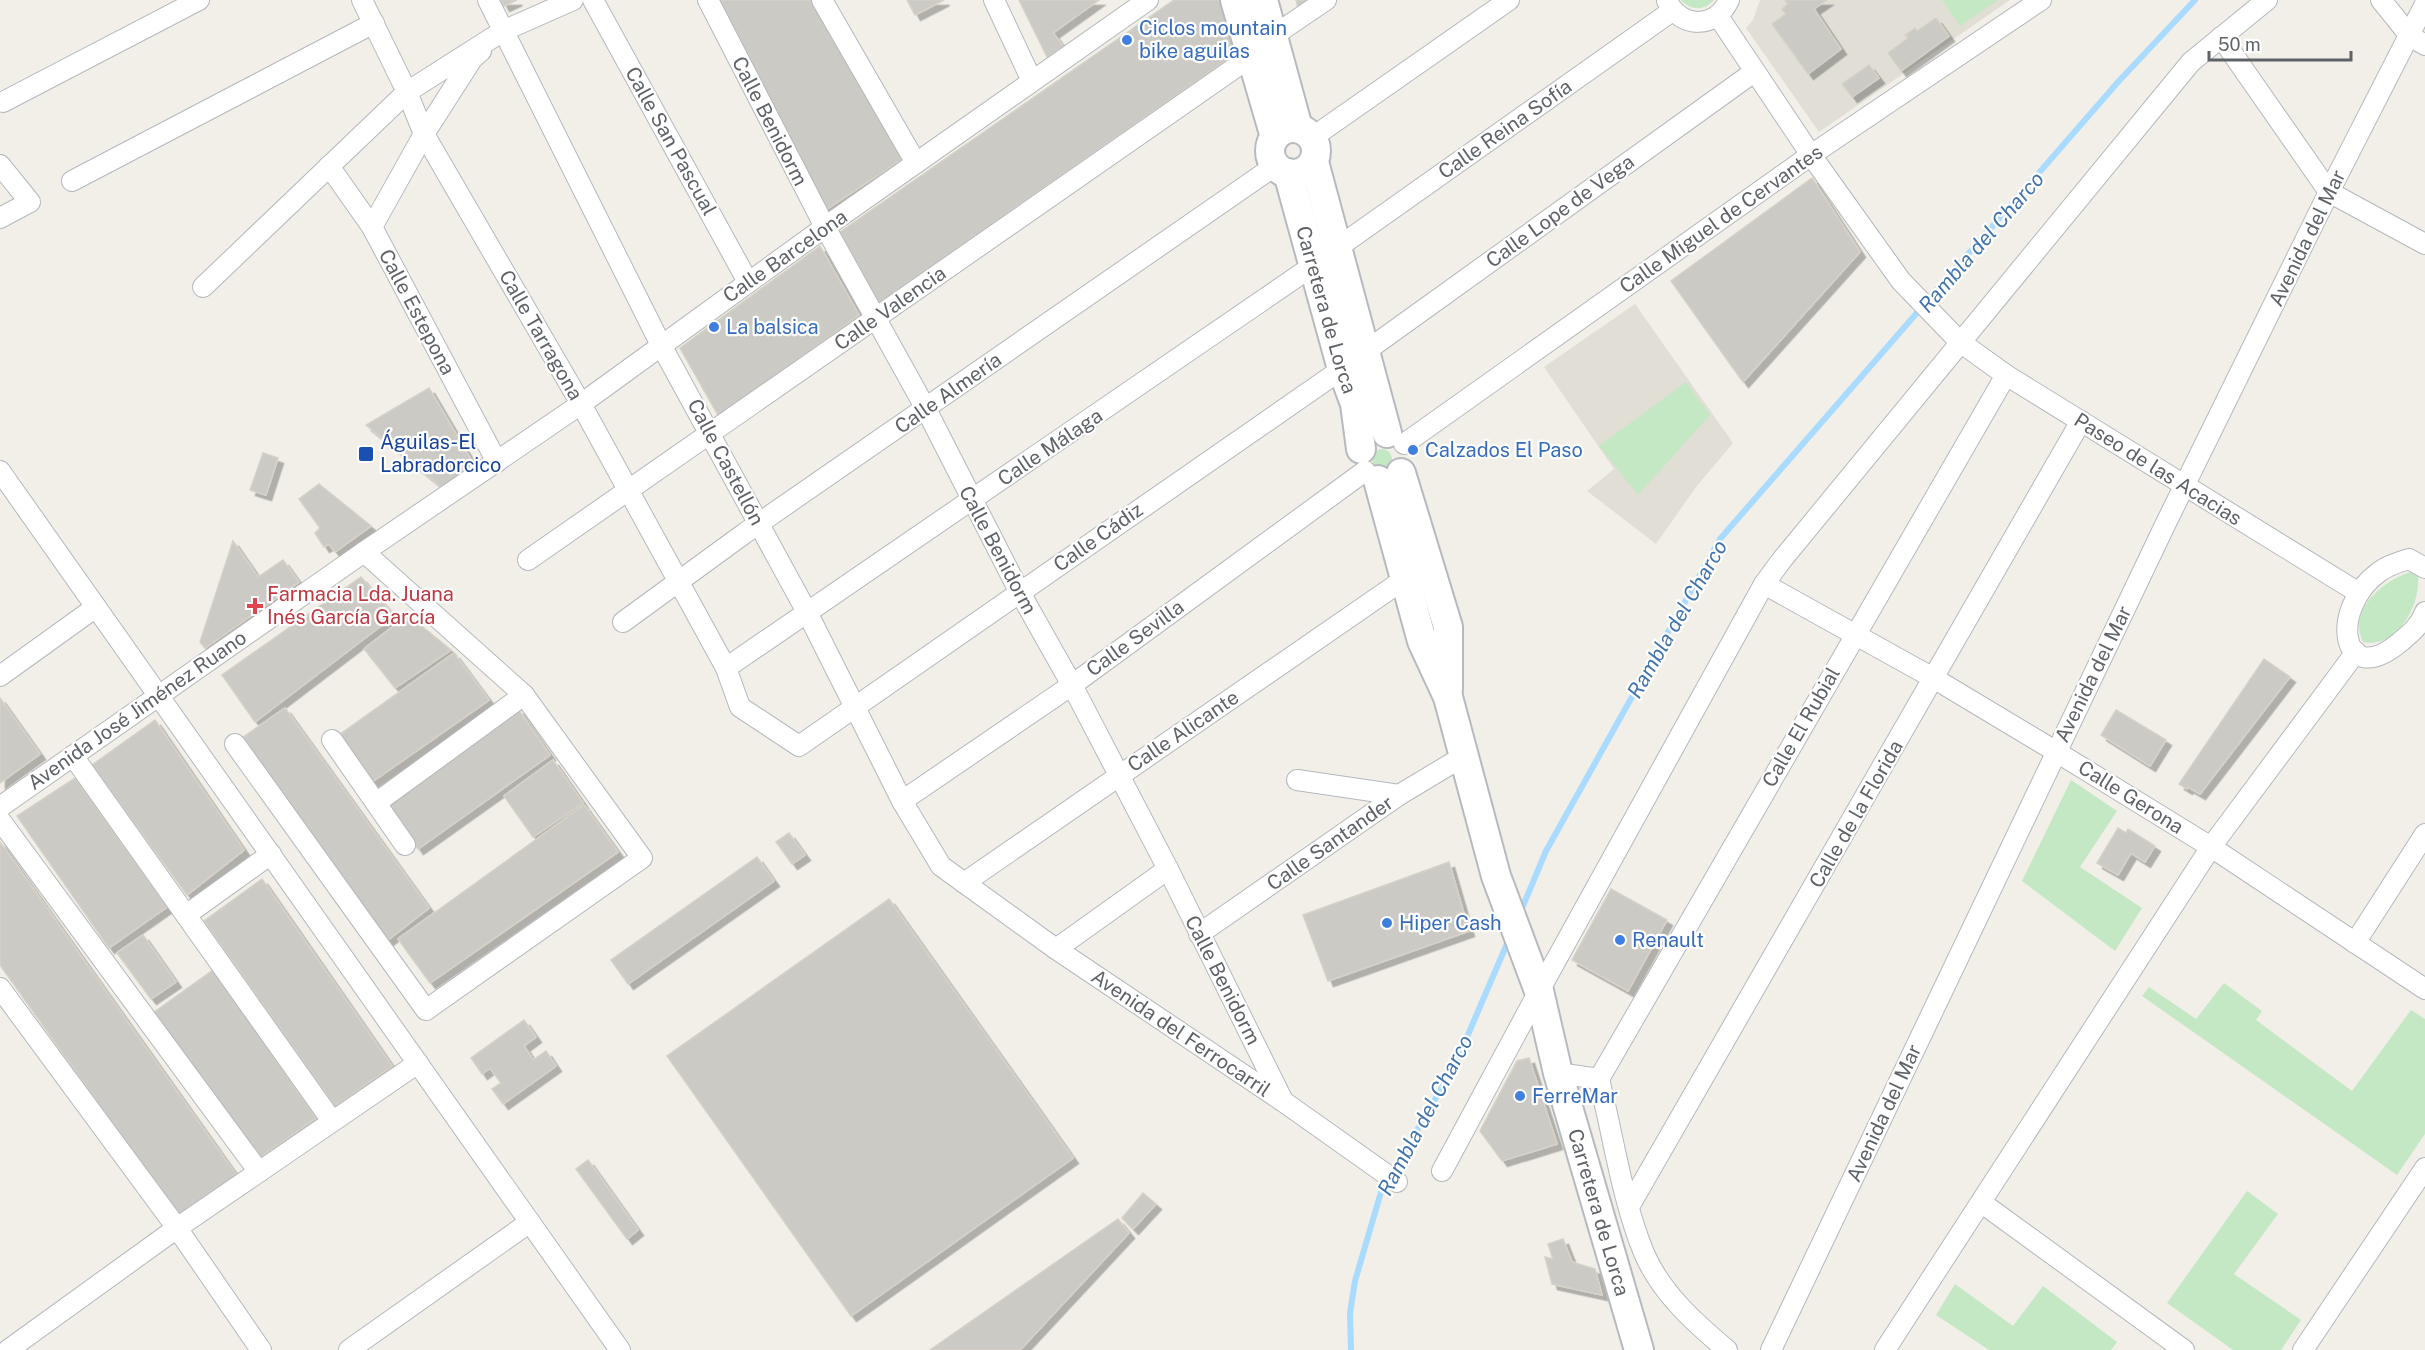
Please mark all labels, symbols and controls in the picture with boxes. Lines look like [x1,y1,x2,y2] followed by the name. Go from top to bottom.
[1139,16,1287,63] place label: Ciclos mountain bike aguilas
[2209,24,2352,62] scale bar
[1120,33,1134,47] marker: Ciclos mountain bike aguilas
[2218,34,2261,55] text: 50 m
[727,52,813,190] street label: Calle Benidorm
[620,63,722,219] street label: Calle San Pascual
[1434,74,1576,184] street label: Calle Reina Sofía
[1615,140,1827,298] street label: Calle Miguel de Cervantes
[1481,149,1639,273] street label: Calle Lope de Vega
[2264,166,2351,310] street label: Avenida del Mar
[1913,167,2049,317] water label: Rambla del Charco
[718,204,852,308] street label: Calle Barcelona
[1291,223,1362,397] street label: Carretera de Lorca
[374,245,460,379] street label: Calle Estepona
[830,261,950,355] street label: Calle Valencia
[494,266,588,404] street label: Calle Tarragona
[726,315,819,339] place label: La balsica
[707,320,721,334] marker: La balsica
[890,347,1006,439] street label: Calle Almería
[683,395,769,529] street label: Calle Castellón
[993,403,1107,491] street label: Calle Málaga
[2070,408,2246,530] street label: Paseo de las Acacias
[380,429,501,477] place label: Águilas-El Labradorcico
[1425,438,1583,462] place label: Calzados El Paso
[1406,443,1420,457] marker: Calzados El Paso
[357,445,375,463] marker: Águilas-El Labradorcico
[954,482,1042,618] street label: Calle Benidorm
[1049,498,1147,576] street label: Calle Cádiz
[1622,536,1732,702] water label: Rambla del Charco
[267,582,454,629] place label: Farmacia Lda. Juana Inés García García
[1082,595,1188,681] street label: Calle Sevilla
[248,599,262,613] marker: Farmacia Lda. Juana Inés García García
[2050,602,2137,746] street label: Avenida del Mar
[23,625,251,795] street label: Avenida José Jiménez Ruano
[1757,663,1845,791] street label: Calle El Rubial
[1123,685,1243,777] street label: Calle Alicante
[1804,736,1908,892] street label: Calle de la Florida
[2074,755,2188,839] street label: Calle Gerona
[1262,790,1398,896] street label: Calle Santander
[1180,911,1266,1049] street label: Calle Benidorm
[1399,911,1502,935] place label: Hiper Cash
[1380,916,1394,930] marker: Hiper Cash
[1632,928,1704,952] place label: Renault
[1613,933,1627,947] marker: Renault
[1087,964,1275,1102] street label: Avenida del Ferrocarril
[1372,1030,1478,1200] water label: Rambla del Charco
[1842,1040,1926,1186] street label: Avenida del Mar
[1532,1084,1618,1108] place label: FerreMar
[1513,1089,1527,1103] marker: FerreMar
[1563,1126,1635,1299] street label: Carretera de Lorca

